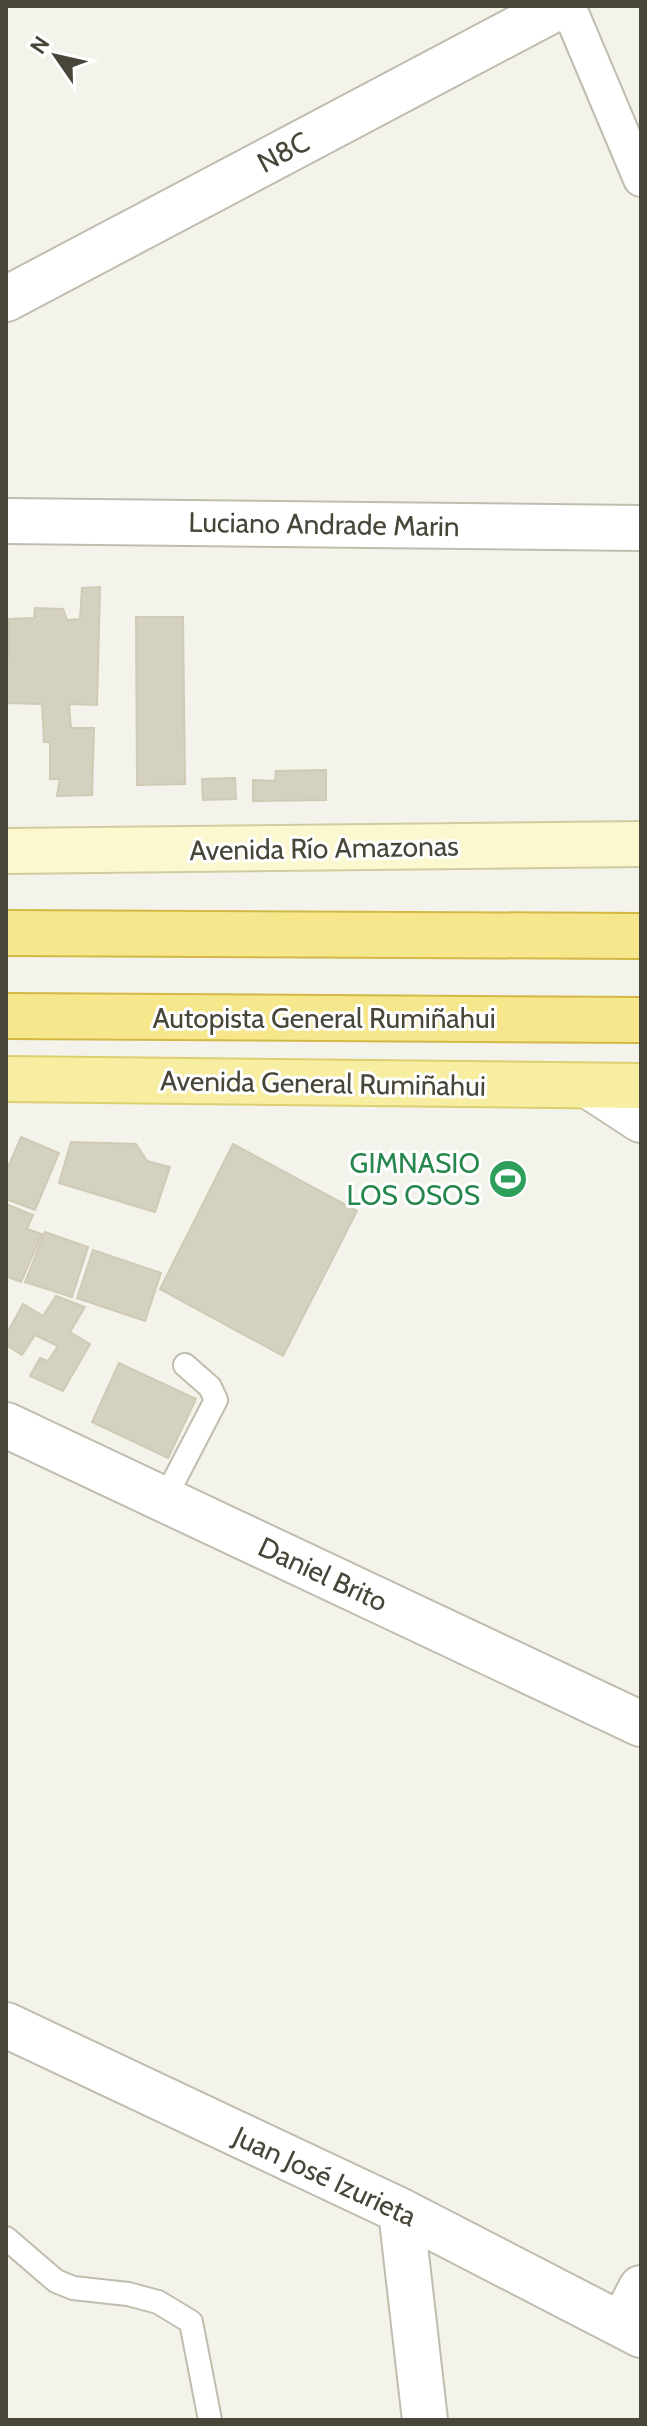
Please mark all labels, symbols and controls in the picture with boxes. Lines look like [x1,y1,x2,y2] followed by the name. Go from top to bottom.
[16,16,96,96] north arrow
[24,31,55,59] text: N
[251,124,315,180] street label: N8C
[188,505,460,543] street label: Luciano Andrade Marin
[189,829,459,867] street label: Avenida Río Amazonas
[152,1001,496,1035] street label: Autopista General Rumiñahui
[160,1063,486,1103] street label: Avenida General Rumiñahui
[347,1146,480,1212] place label: GIMNASIO LOS OSOS
[487,1158,529,1200] sports icon: GIMNASIO LOS OSOS
[253,1529,393,1619] street label: Daniel Brito
[227,2118,422,2233] street label: Juan José Izurieta

